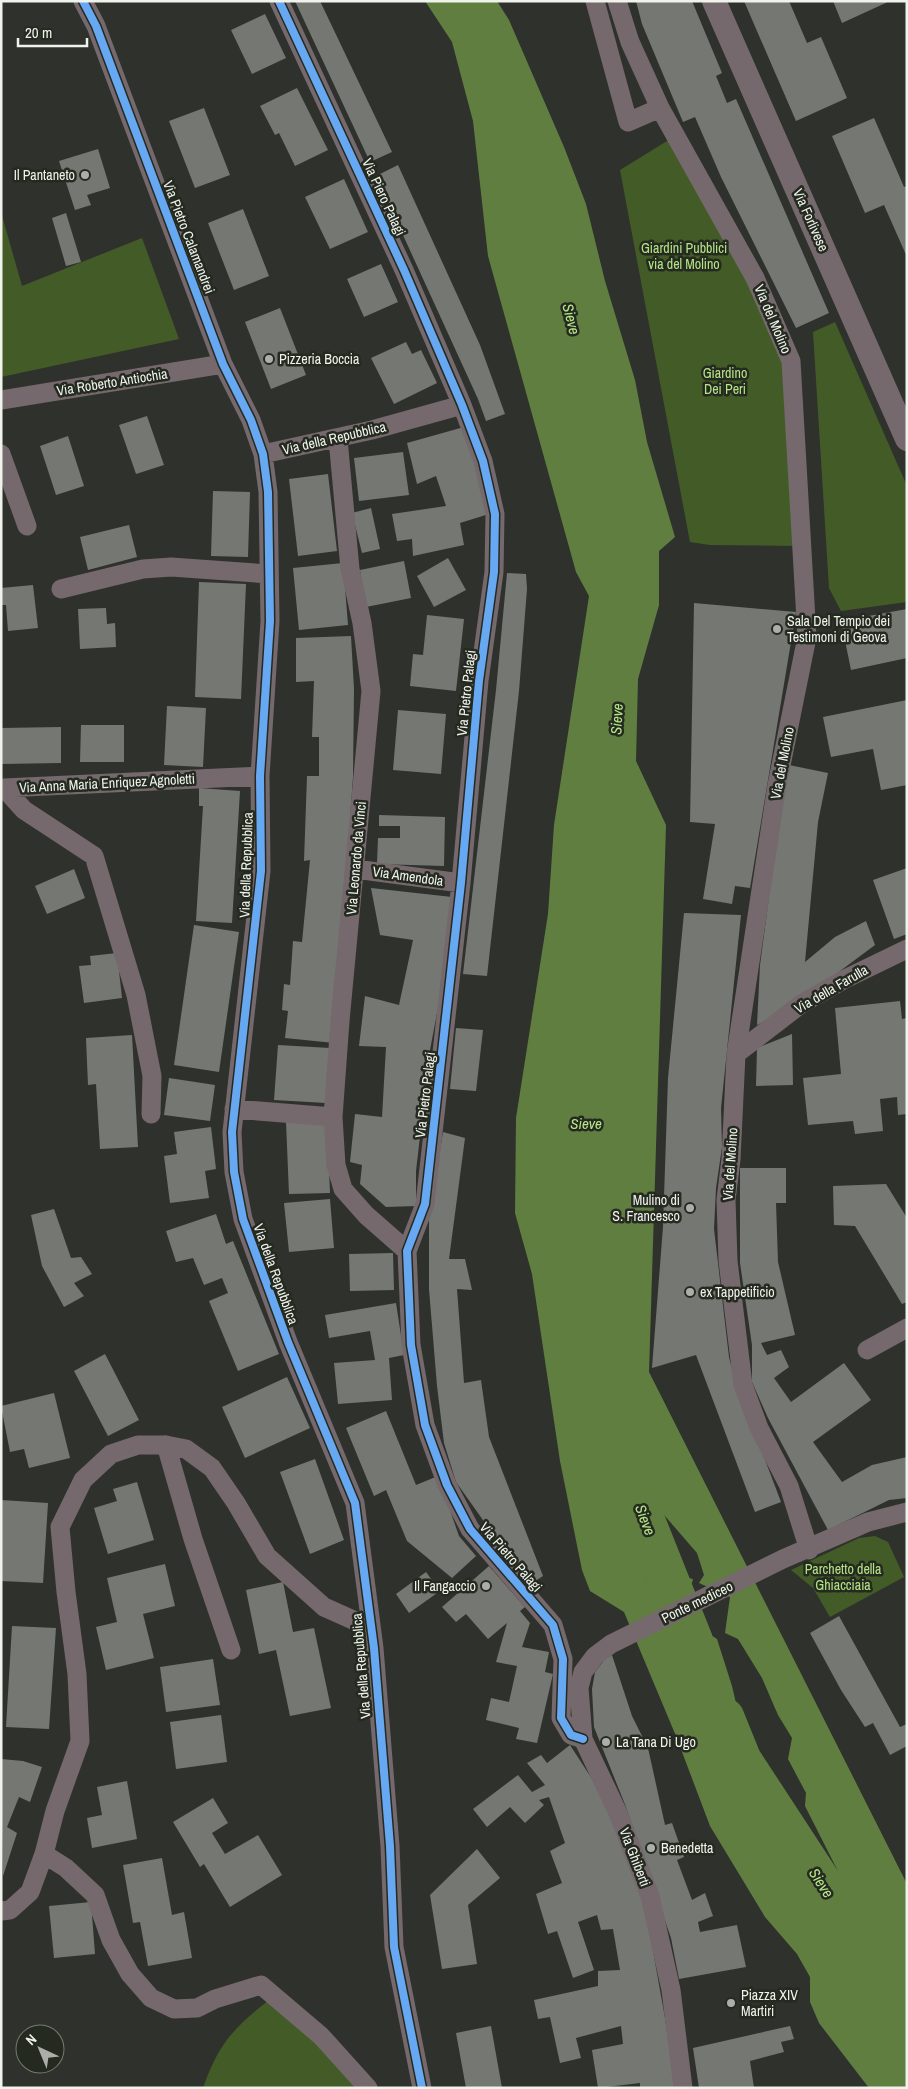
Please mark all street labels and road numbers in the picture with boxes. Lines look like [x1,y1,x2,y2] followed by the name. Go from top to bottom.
[358,155,410,239] street label: Via Piero Palagi
[159,178,219,296] street label: Via Pietro Calamandrei
[789,186,833,254] street label: Via Forlivese
[750,282,796,356] street label: Via del Molino
[55,364,169,400] street label: Via Roberto Antiochia
[280,417,388,459] street label: Via della Repubblica
[453,649,479,737] street label: Via Pietro Palagi
[766,725,798,801] street label: Via del Molino
[19,769,195,797] street label: Via Anna Maria Enriquez Agnoletti
[342,800,370,916] street label: Via Leonardo da Vinci
[235,811,257,918] street label: Via della Repubblica
[371,862,445,890] street label: Via Amendola
[791,960,872,1017] street label: Via della Farulla
[411,1051,439,1139] street label: Via Pietro Palagi
[718,1127,742,1201] street label: Via del Molino
[249,1221,303,1327] street label: Via della Repubblica
[476,1518,546,1596] street label: Via Pietro Palagi
[658,1577,736,1627] street label: Ponte mediceo
[347,1612,375,1719] street label: Via della Repubblica
[616,1825,654,1889] street label: Via Ghiberti

